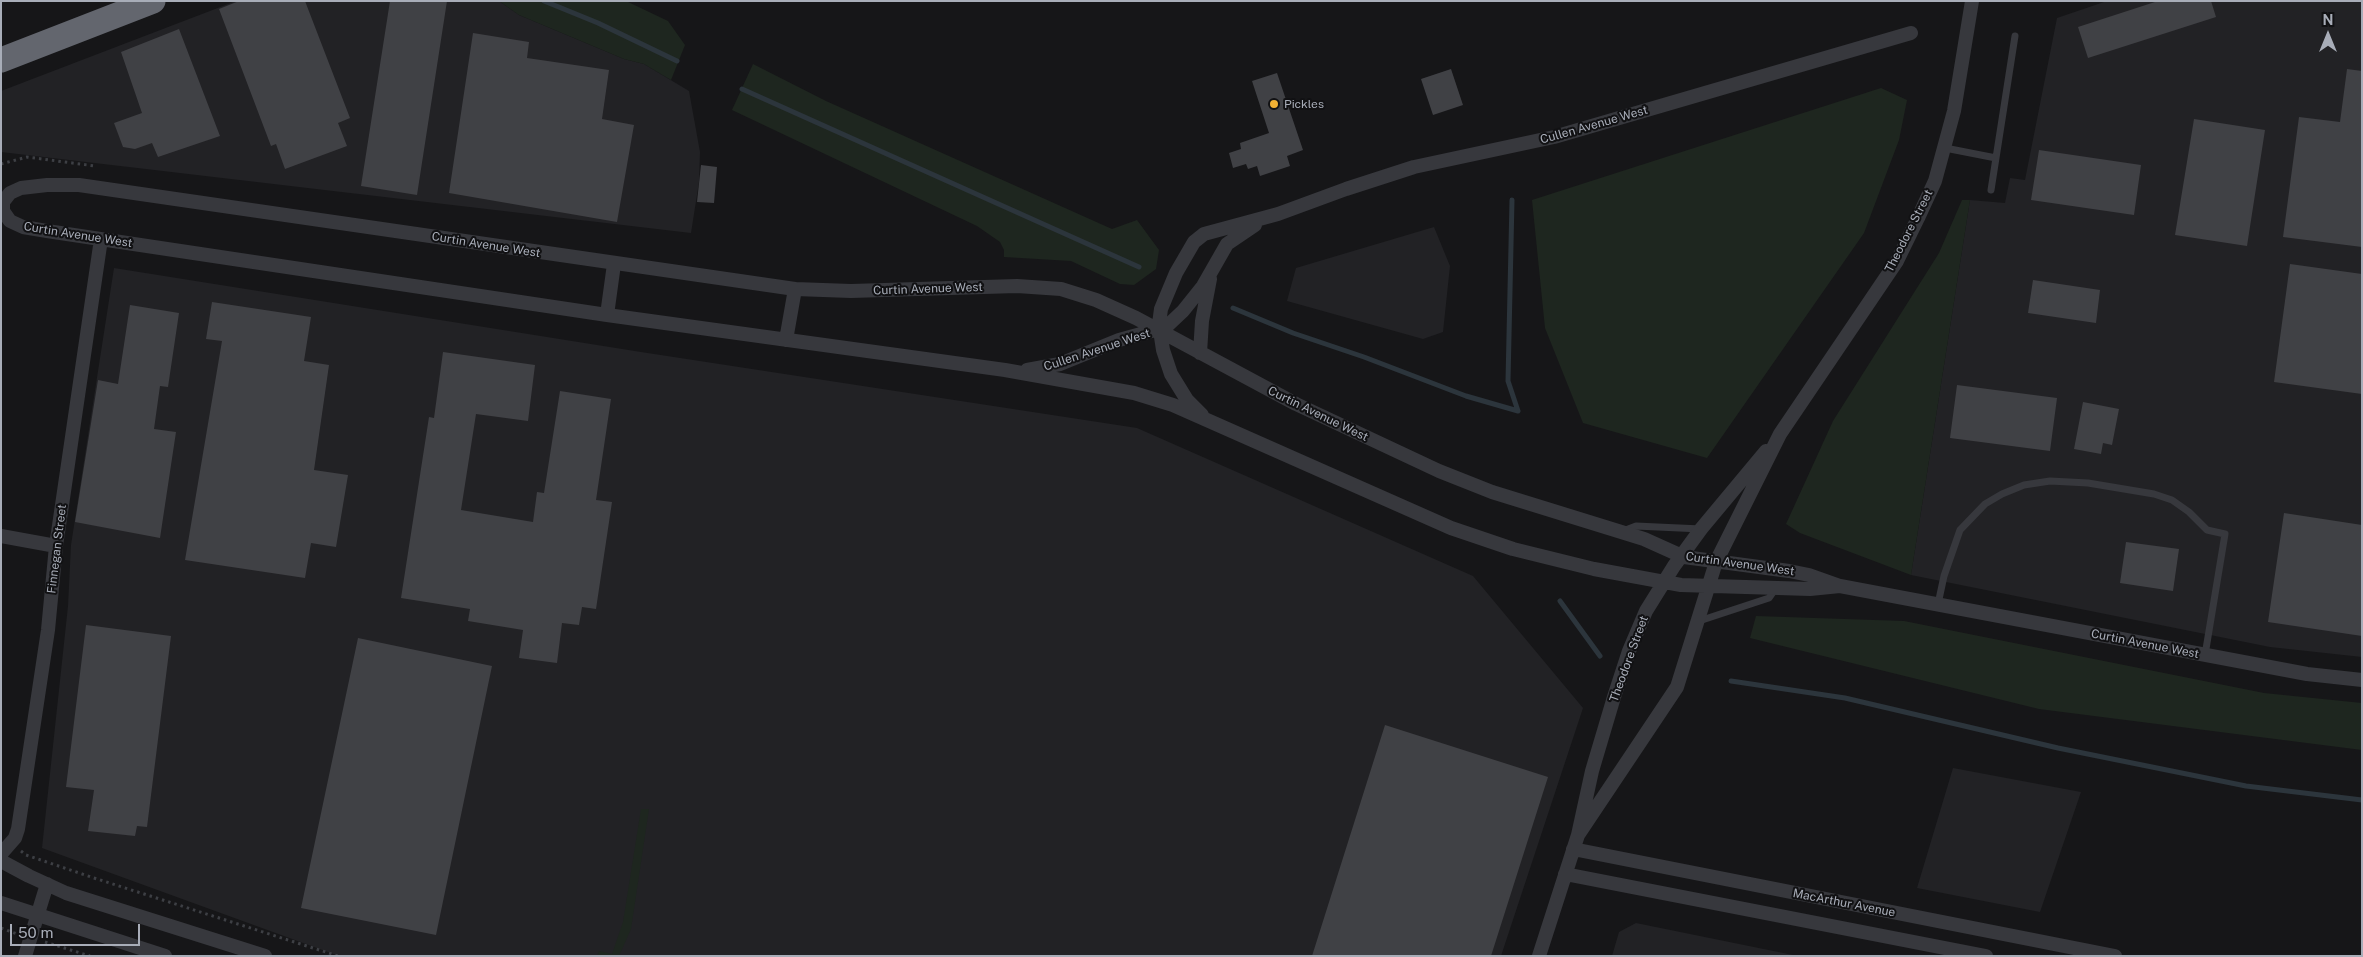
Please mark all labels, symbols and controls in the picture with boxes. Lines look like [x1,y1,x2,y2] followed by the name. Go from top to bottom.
[2303,10,2353,60] north arrow
[2323,12,2333,28] text: N
[1284,97,1324,111] place label: Pickles
[1268,98,1280,110] marker: Pickles
[1539,103,1649,147] street label: Cullen Avenue West
[1882,187,1936,275] street label: Theodore Street
[23,219,133,251] street label: Curtin Avenue West
[431,229,541,261] street label: Curtin Avenue West
[873,280,983,298] street label: Curtin Avenue West
[1042,326,1152,374] street label: Cullen Avenue West
[1266,383,1370,445] street label: Curtin Avenue West
[44,504,70,594] street label: Finnegan Street
[1685,549,1795,579] street label: Curtin Avenue West
[1607,614,1651,704] street label: Theodore Street
[2090,626,2200,662] street label: Curtin Avenue West
[1791,886,1897,920] street label: MacArthur Avenue
[12,914,142,946] scale bar
[18,924,53,941] text: 50 m

